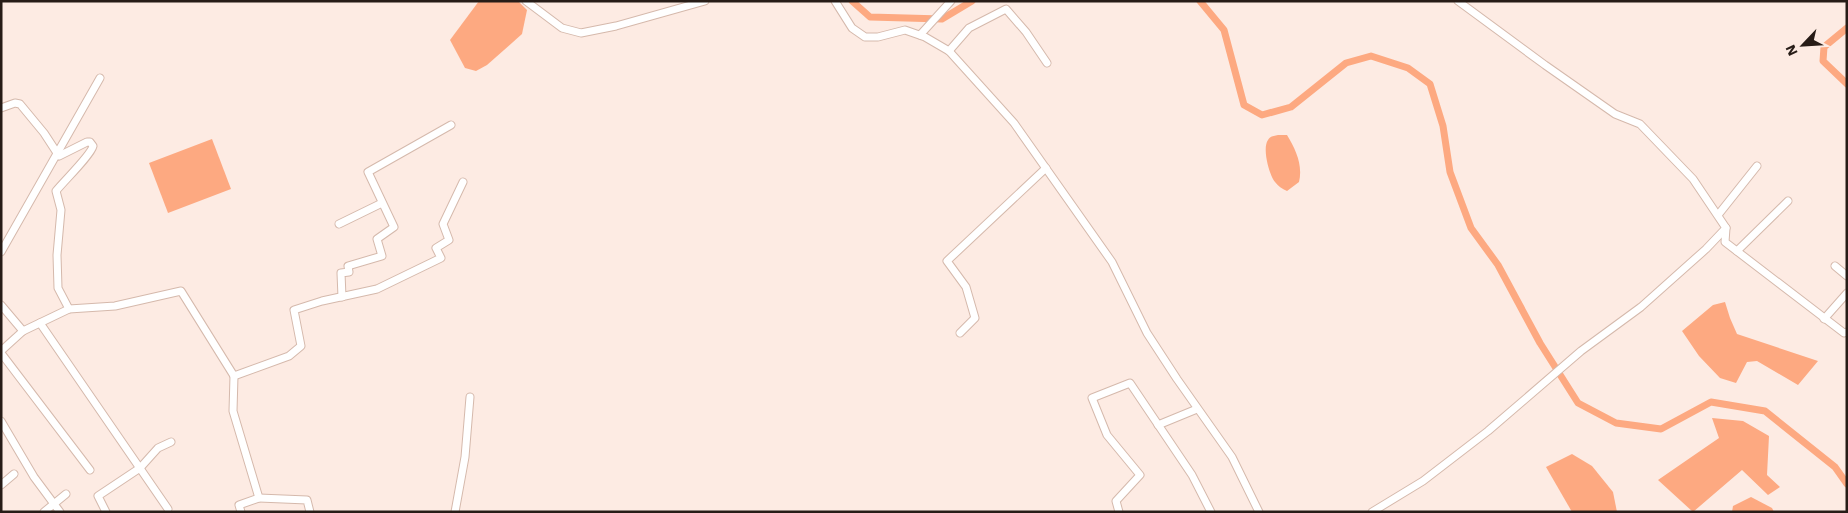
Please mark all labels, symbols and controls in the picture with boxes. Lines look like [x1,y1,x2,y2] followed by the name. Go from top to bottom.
[1778,20,1828,70] north arrow
[1782,42,1801,59] text: N

